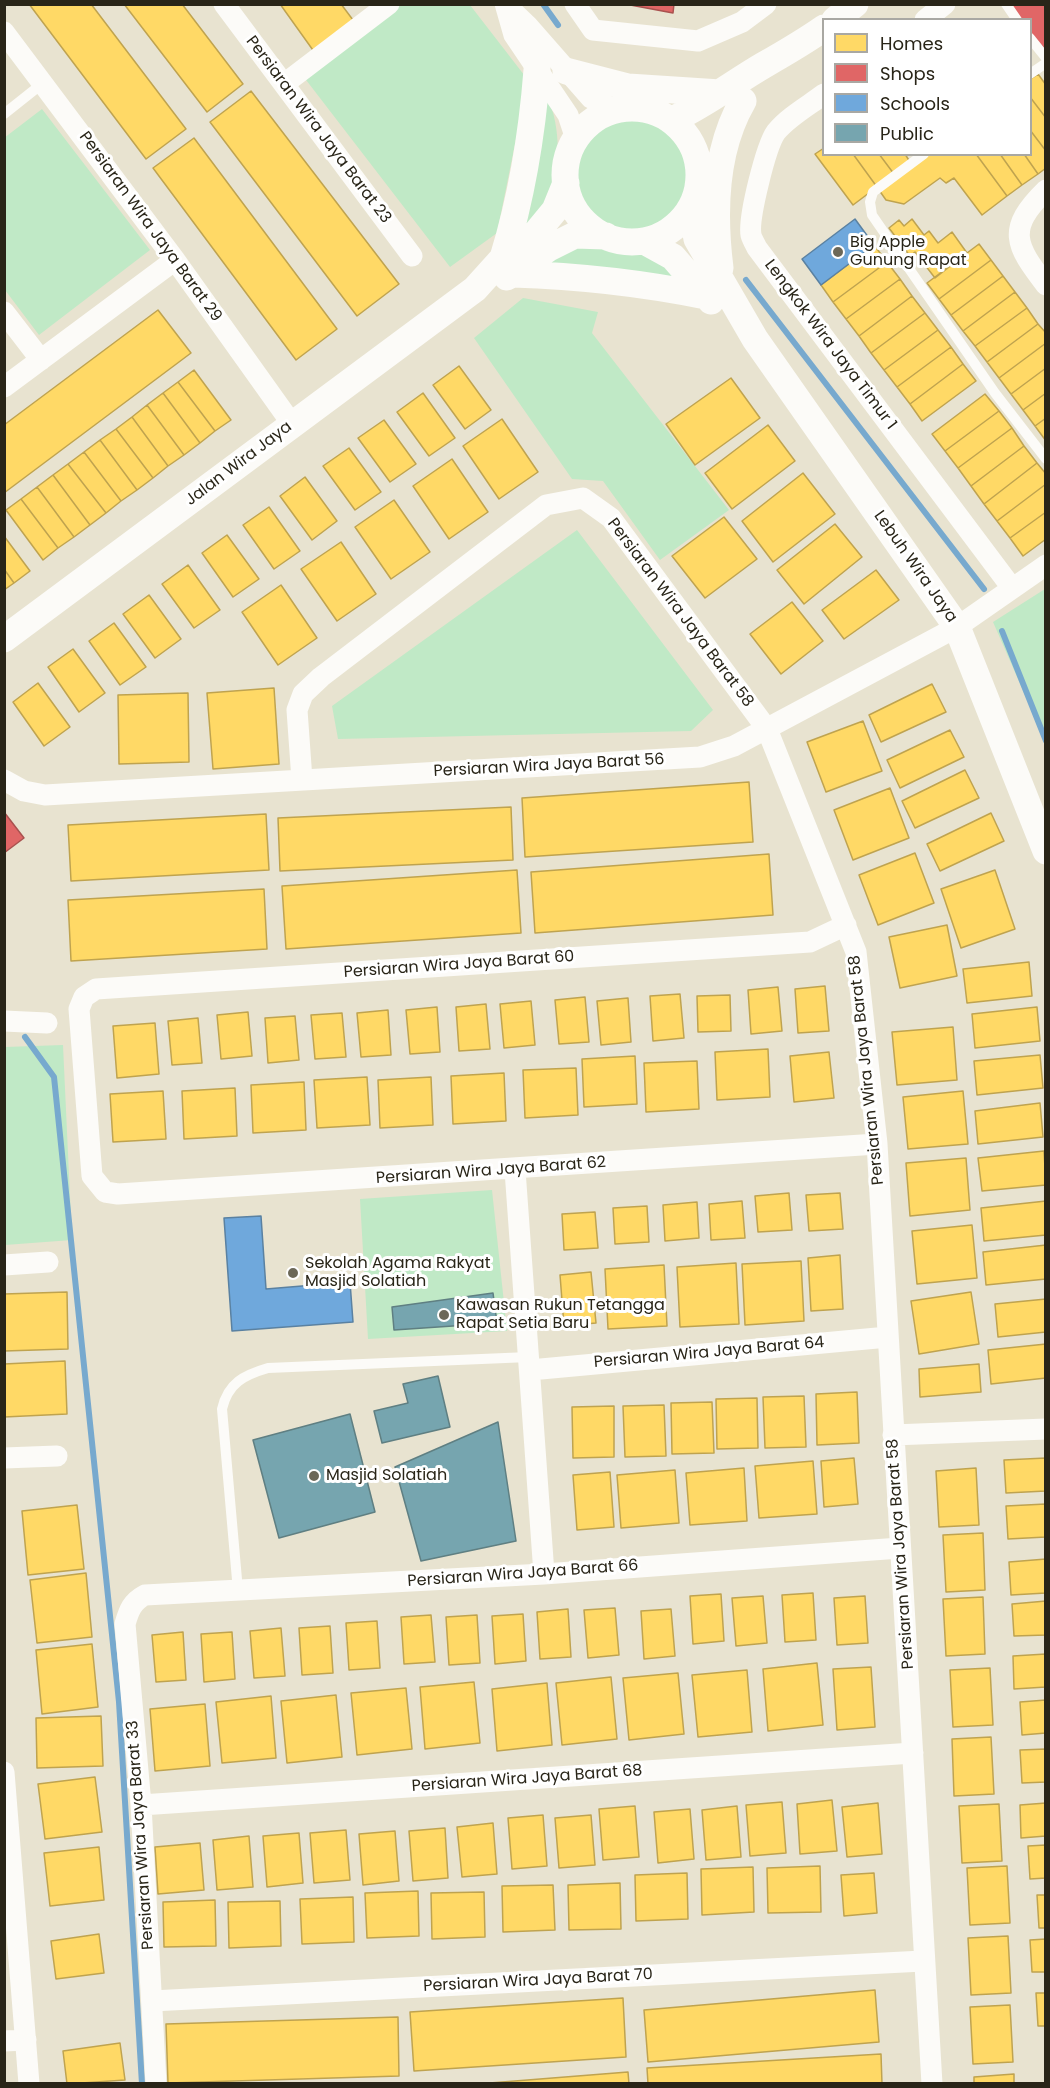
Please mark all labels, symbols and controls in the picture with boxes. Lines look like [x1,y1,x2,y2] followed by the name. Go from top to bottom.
[822,18,1032,156] legend
[880,31,943,56] text: Homes
[241,33,395,227] street label: Persiaran Wira Jaya Barat 23
[880,61,935,86] text: Shops
[880,91,950,116] text: Schools
[880,121,934,146] text: Public
[75,128,225,326] street label: Persiaran Wira Jaya Barat 29
[850,233,966,271] place label: Big Apple Gunung Rapat
[831,245,845,259] marker: Big Apple Gunung Rapat
[760,256,900,434] street label: Lengkok Wira Jaya Timur 1
[182,418,296,510] street label: Jalan Wira Jaya
[869,507,961,627] street label: Lebuh Wira Jaya
[603,515,757,711] street label: Persiaran Wira Jaya Barat 58
[433,750,665,782] street label: Persiaran Wira Jaya Barat 56
[343,947,575,983] street label: Persiaran Wira Jaya Barat 60
[845,954,889,1186] street label: Persiaran Wira Jaya Barat 58
[375,1153,607,1189] street label: Persiaran Wira Jaya Barat 62
[305,1254,490,1292] place label: Sekolah Agama Rakyat Masjid Solatiah
[286,1266,300,1280] marker: Sekolah Agama Rakyat Masjid Solatiah
[456,1296,665,1334] place label: Kawasan Rukun Tetangga Rapat Setia Baru
[437,1308,451,1322] marker: Kawasan Rukun Tetangga Rapat Setia Baru
[593,1333,825,1373] street label: Persiaran Wira Jaya Barat 64
[883,1438,919,1670] street label: Persiaran Wira Jaya Barat 58
[326,1466,447,1486] place label: Masjid Solatiah
[307,1469,321,1483] marker: Masjid Solatiah
[407,1556,639,1592] street label: Persiaran Wira Jaya Barat 66
[123,1720,159,1950] street label: Persiaran Wira Jaya Barat 33
[411,1761,643,1797] street label: Persiaran Wira Jaya Barat 68
[423,1965,653,1997] street label: Persiaran Wira Jaya Barat 70

